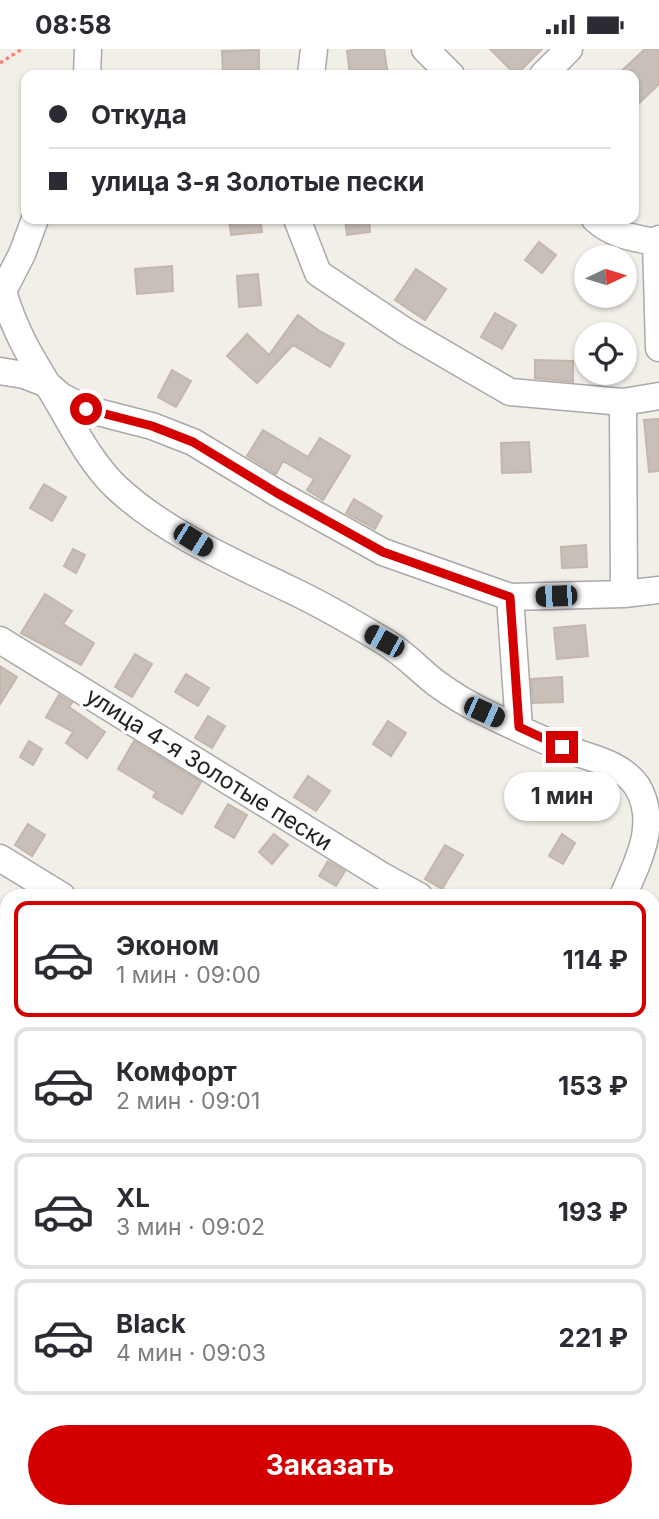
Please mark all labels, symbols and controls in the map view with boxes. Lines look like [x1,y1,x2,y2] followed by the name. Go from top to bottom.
[35,9,112,40] text: 08:58
[91,99,187,130] text: Откуда
[91,166,424,197] text: улица 3-я Золотые пески
[574,245,637,308] north arrow
[574,245,637,385] map controls
[574,322,637,385] button: locate
[70,393,102,425] route start
[170,520,217,560] car
[535,585,578,607] car
[361,622,408,660] car
[81,681,337,857] street label: улица 4-я Золотые пески
[461,694,508,730] car
[546,731,578,763] route end
[504,771,620,821] callout: 1 мин
[531,782,593,810] text: 1 мин
[32,928,95,991] icon: car
[116,930,219,961] text: Эконом
[563,944,628,975] text: 114 ₽
[116,961,261,989] text: 1 мин · 09:00
[32,1054,95,1117] icon: car
[116,1056,237,1087] text: Комфорт
[558,1070,628,1101] text: 153 ₽
[116,1087,260,1115] text: 2 мин · 09:01
[32,1180,95,1243] icon: car
[116,1182,150,1213] text: XL
[558,1196,628,1227] text: 193 ₽
[116,1213,265,1241] text: 3 мин · 09:02
[32,1306,95,1369] icon: car
[116,1308,186,1339] text: Black
[559,1322,628,1353] text: 221 ₽
[116,1339,266,1367] text: 4 мин · 09:03
[28,1425,632,1505] button: Заказать

